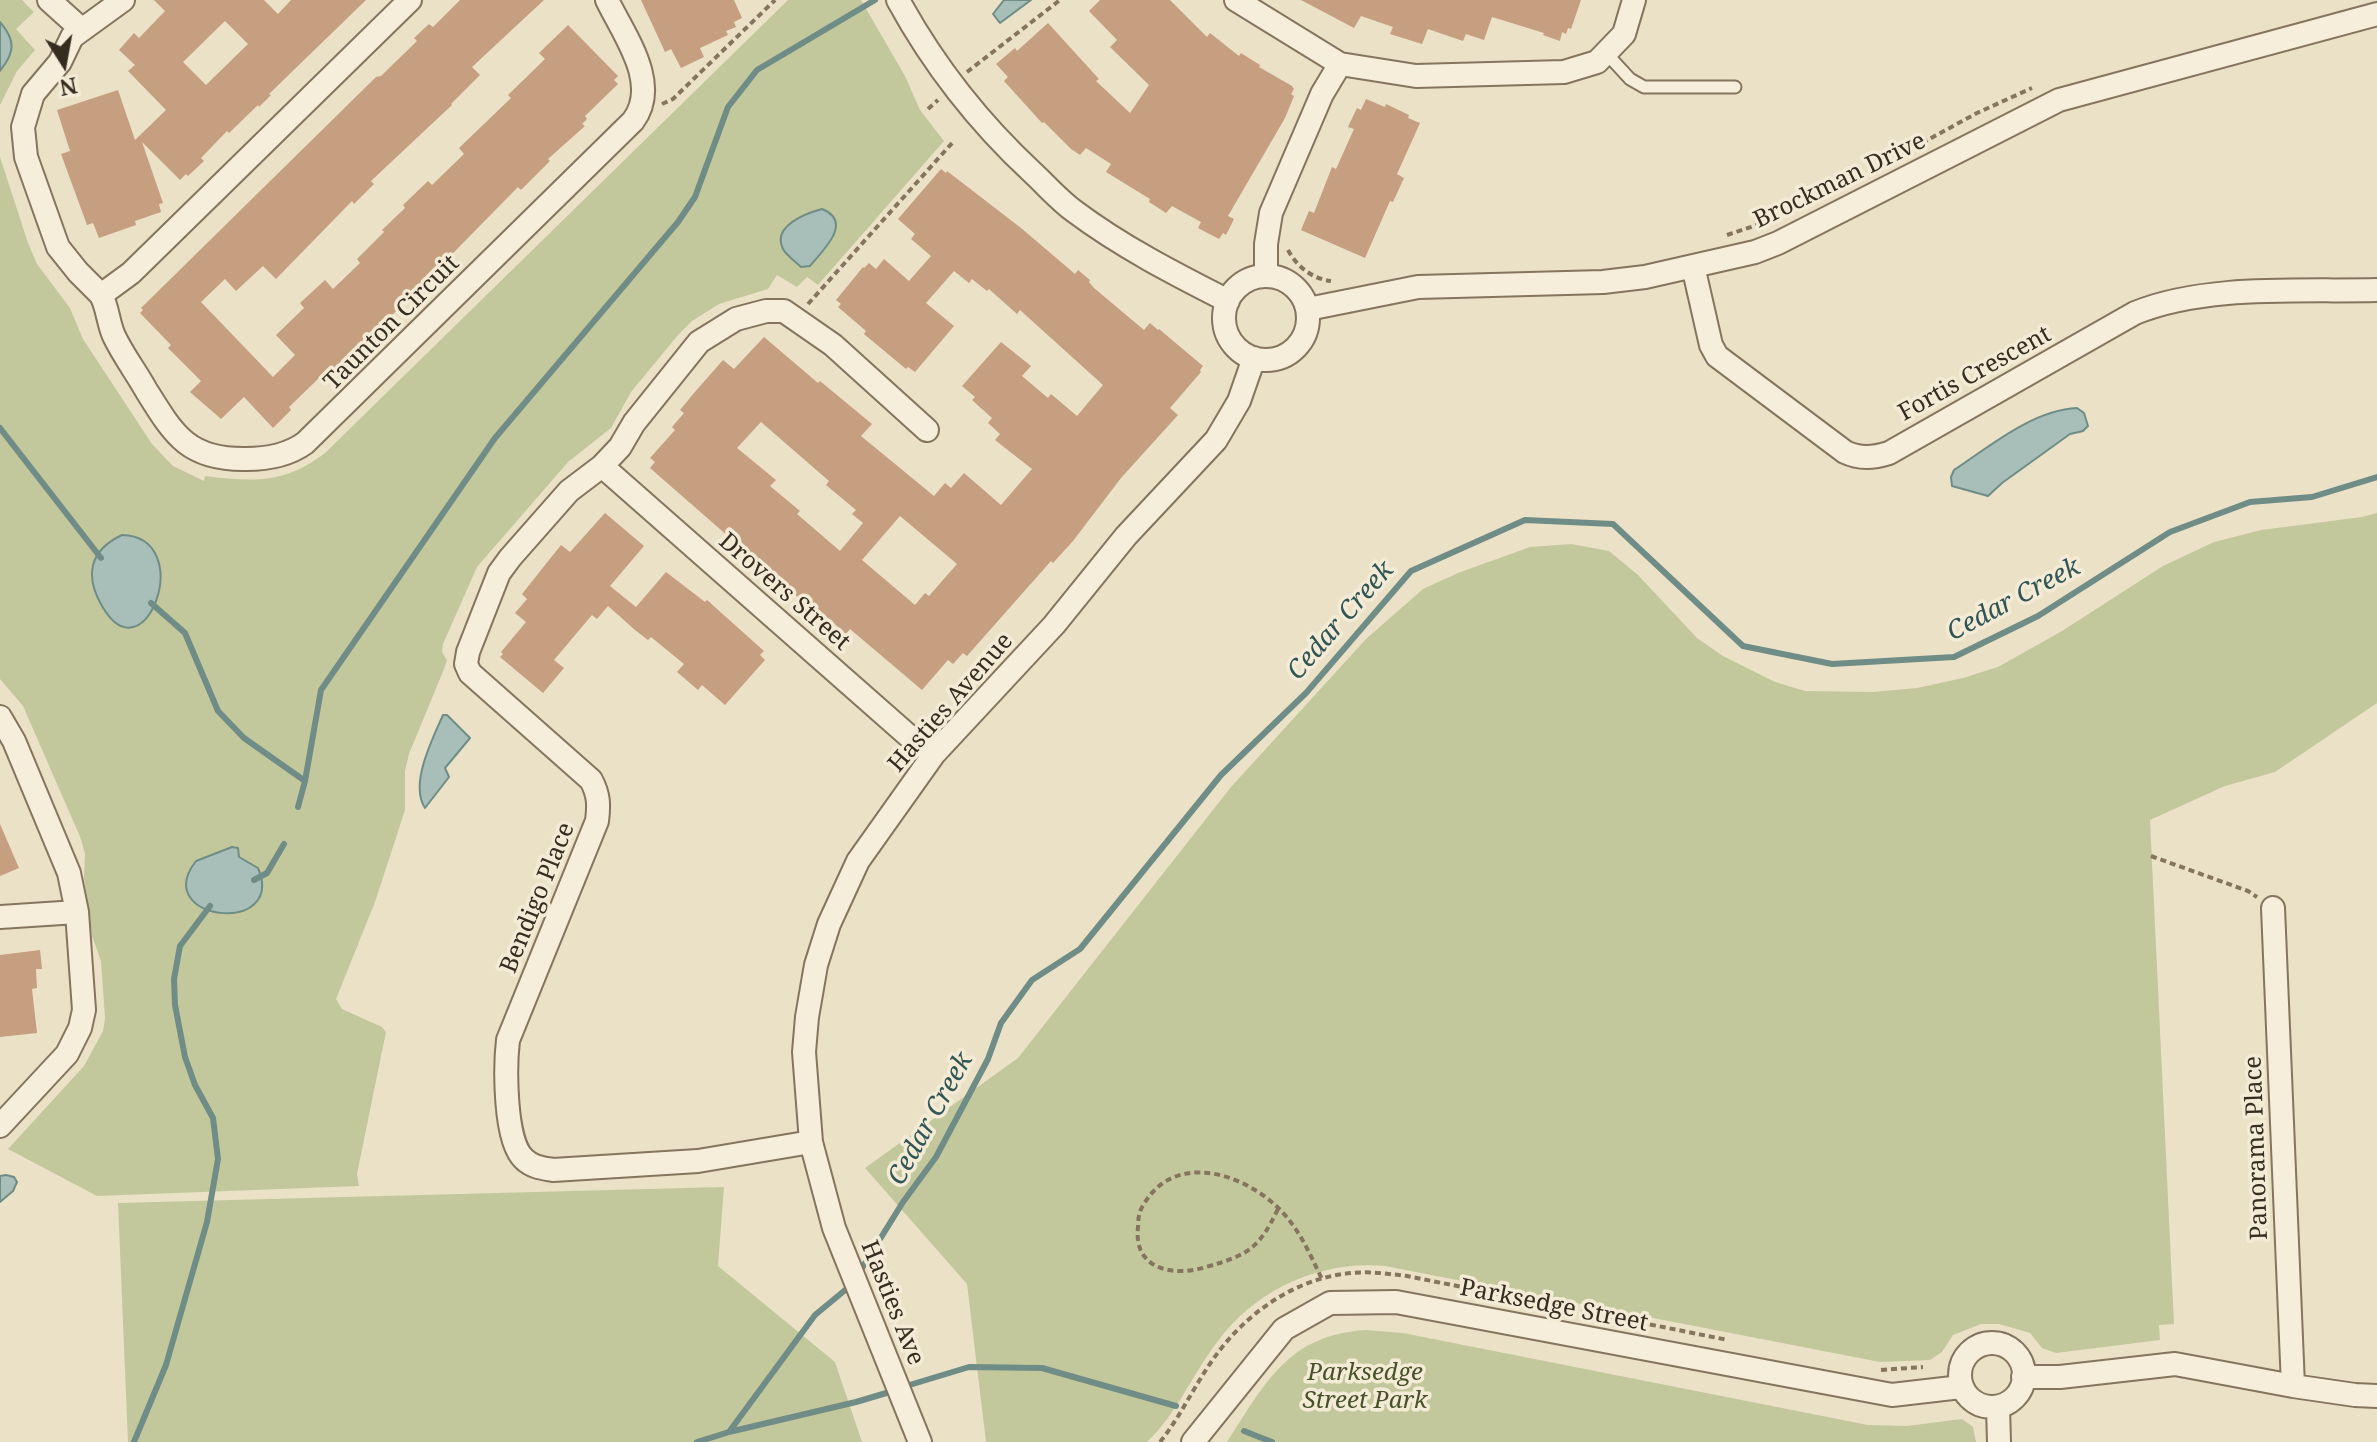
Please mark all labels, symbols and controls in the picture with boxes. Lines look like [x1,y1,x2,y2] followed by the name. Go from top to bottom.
[24,24,104,104] north arrow
[57,71,80,104] text: N
[1749,127,1931,235] street label: Brockman Drive
[318,249,466,397] street label: Taunton Circuit
[1894,320,2056,428] street label: Fortis Crescent
[712,527,856,657] street label: Drovers Street
[1942,552,2086,648] water label: Cedar Creek
[1281,555,1401,687] water label: Cedar Creek
[883,627,1019,779] street label: Hasties Avenue
[495,819,581,977] street label: Bendigo Place
[882,1047,980,1191] water label: Cedar Creek
[2239,1055,2275,1241] street label: Panorama Place
[854,1237,930,1369] street label: Hasties Ave
[1458,1274,1650,1338] street label: Parksedge Street
[1302,1359,1428,1415] park label: Parksedge Street Park

